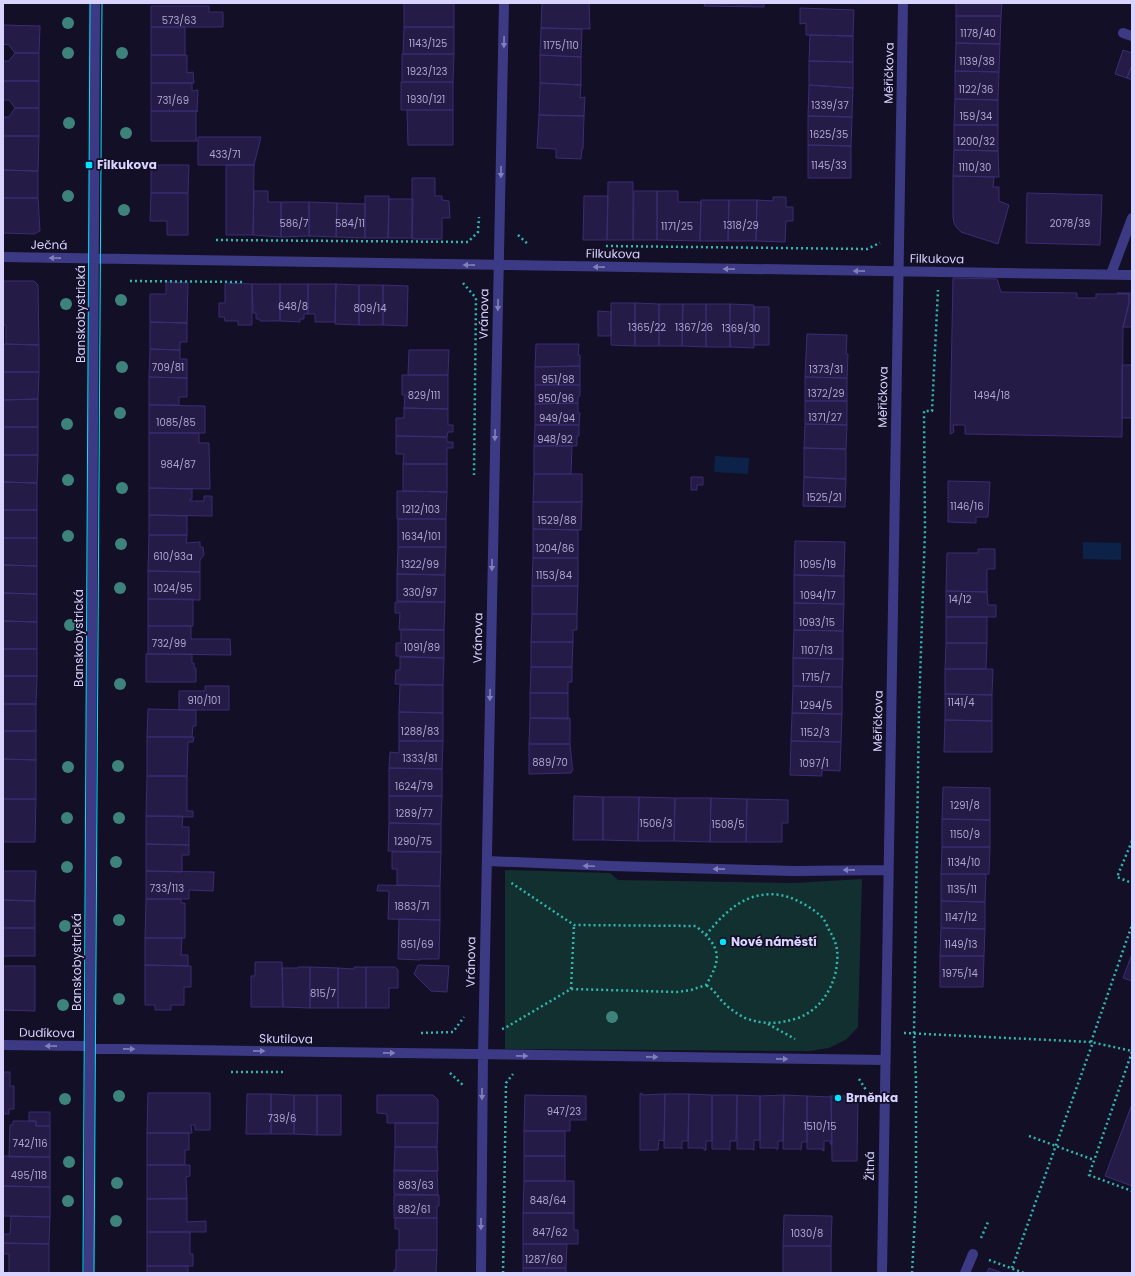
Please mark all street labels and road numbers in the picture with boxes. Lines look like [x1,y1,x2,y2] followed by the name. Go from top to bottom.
[879,42,898,104] street label: Měřičkova
[30,236,68,253] street label: Ječná
[586,245,640,262] street label: Filkukova
[910,250,964,267] street label: Filkukova
[72,265,89,363] street label: Banskobystrická
[475,288,492,340] street label: Vránova
[873,366,892,428] street label: Měřičkova
[70,589,87,687] street label: Banskobystrická
[469,612,486,664] street label: Vránova
[868,690,887,752] street label: Měřičkova
[68,913,85,1011] street label: Banskobystrická
[462,936,479,988] street label: Vránova
[19,1024,75,1041] street label: Dudíkova
[259,1030,313,1047] street label: Skutilova
[861,1151,878,1181] street label: Žitná

